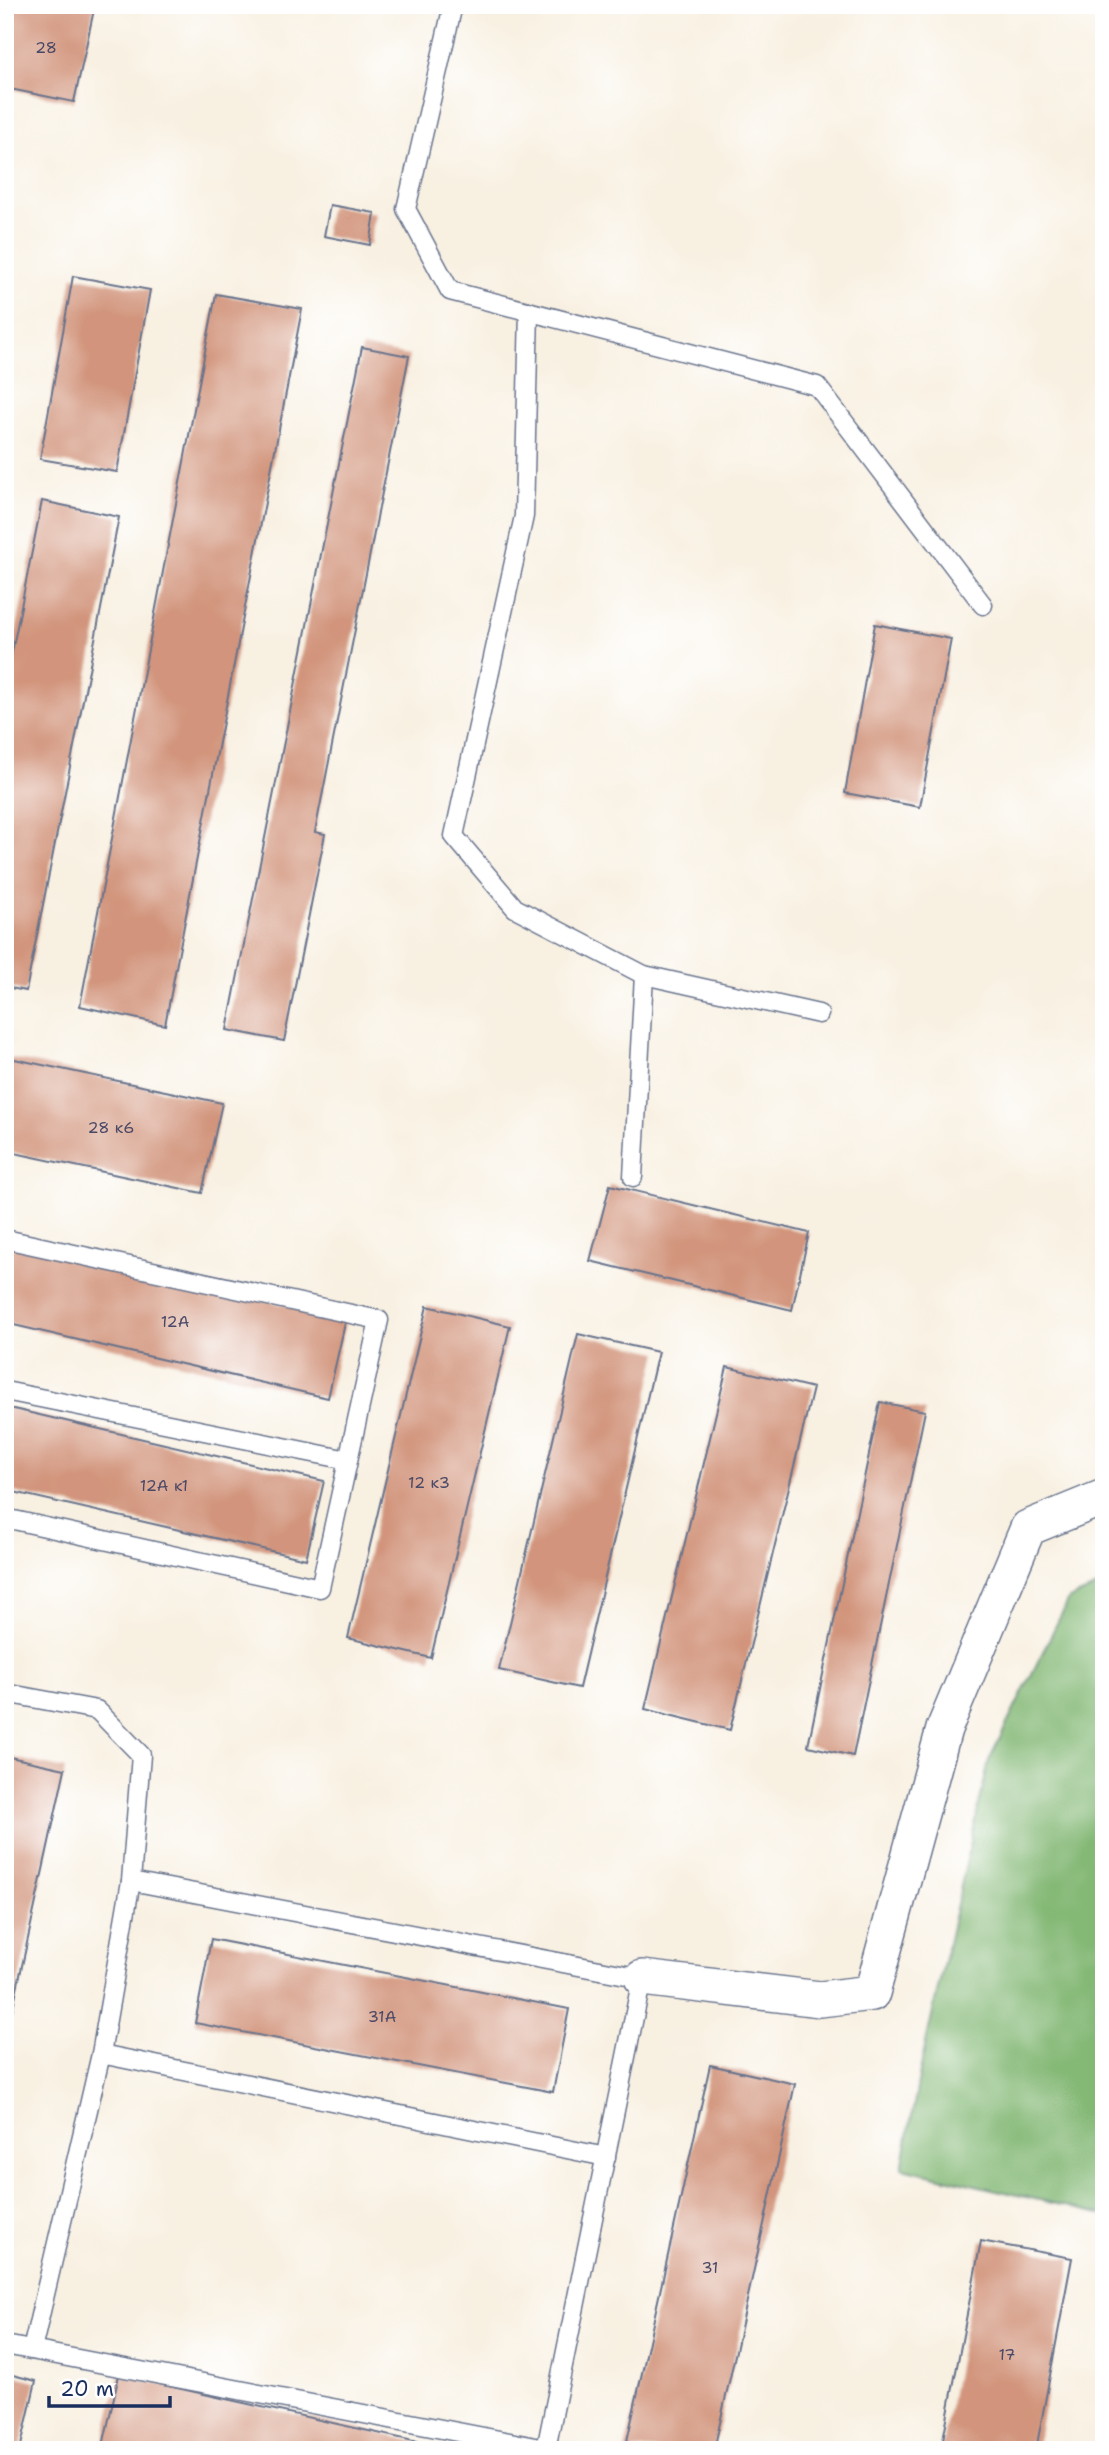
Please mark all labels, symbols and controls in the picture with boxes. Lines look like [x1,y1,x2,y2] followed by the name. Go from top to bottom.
[35,37,57,58] house number: 28
[87,1117,135,1138] house number: 28 к6
[161,1311,189,1332] house number: 12А
[408,1472,450,1493] house number: 12 к3
[140,1475,188,1496] house number: 12А к1
[368,2006,396,2027] house number: 31А
[701,2257,719,2278] house number: 31
[998,2344,1016,2365] house number: 17
[49,2364,170,2408] scale bar
[60,2375,114,2403] text: 20 m

